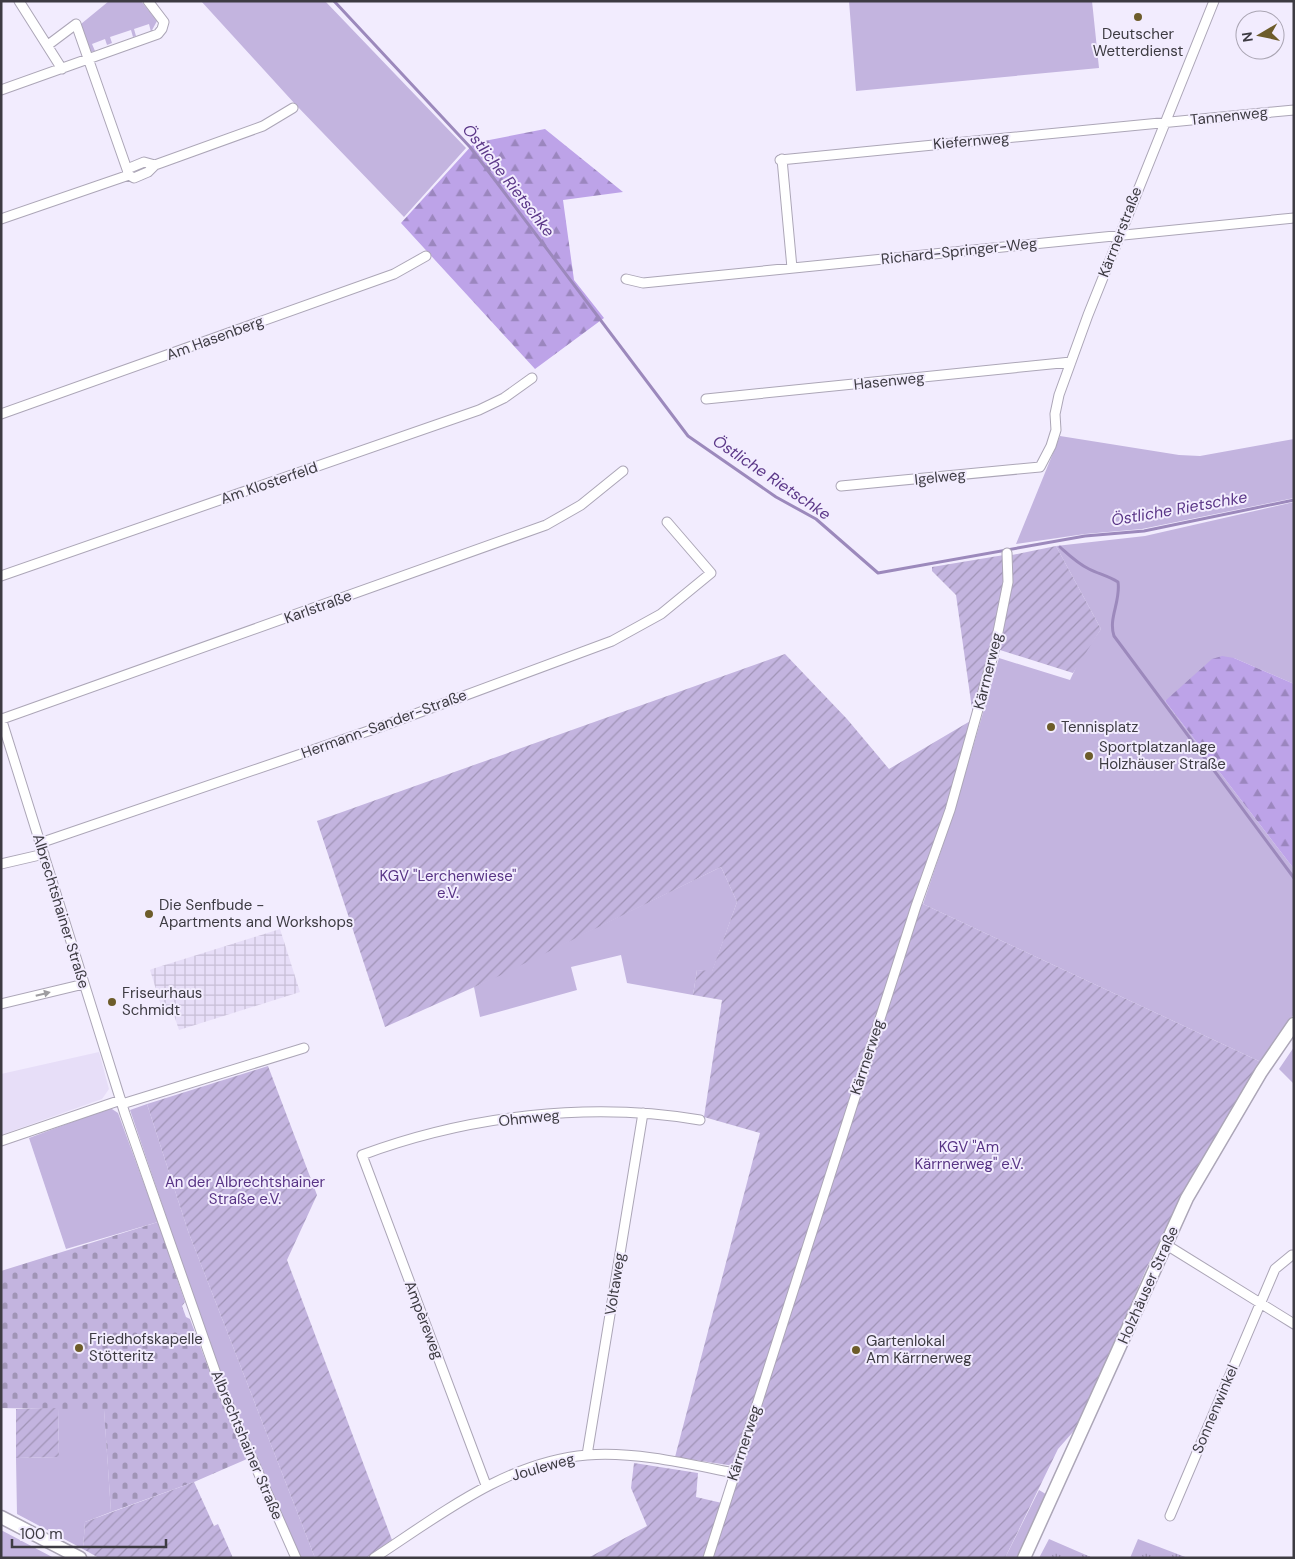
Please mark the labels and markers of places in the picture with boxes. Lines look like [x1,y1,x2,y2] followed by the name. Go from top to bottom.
[1132,11,1144,23] marker: Deutscher Wetterdienst
[1093,24,1183,61] place label: Deutscher Wetterdienst
[1061,717,1139,737] place label: Tennisplatz
[1045,721,1057,733] marker: Tennisplatz
[1099,737,1226,774] place label: Sportplatzanlage Holzhäuser Straße
[1083,750,1095,762] marker: Sportplatzanlage Holzhäuser Straße
[159,895,353,932] place label: Die Senfbude - Apartments and Workshops
[143,908,155,920] marker: Die Senfbude - Apartments and Workshops
[122,983,202,1020] place label: Friseurhaus Schmidt
[106,996,118,1008] marker: Friseurhaus Schmidt
[89,1329,203,1366] place label: Friedhofskapelle Stötteritz
[866,1331,972,1368] place label: Gartenlokal Am Kärrnerweg
[73,1342,85,1354] marker: Friedhofskapelle Stötteritz
[850,1344,862,1356] marker: Gartenlokal Am Kärrnerweg

